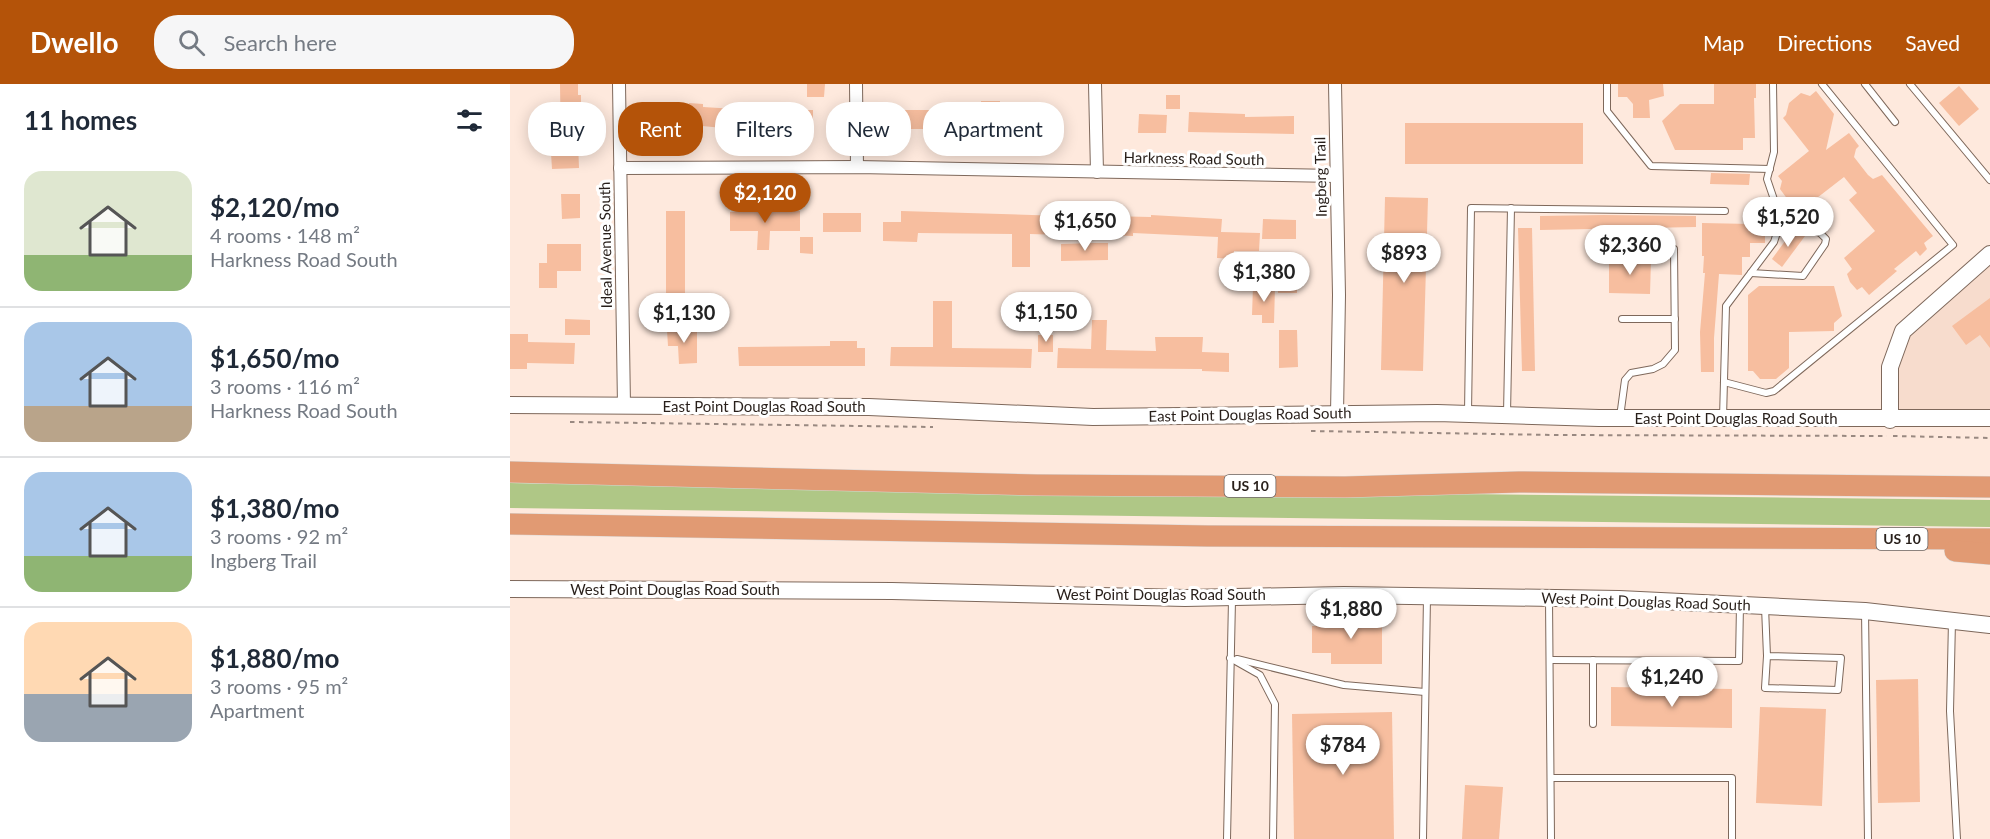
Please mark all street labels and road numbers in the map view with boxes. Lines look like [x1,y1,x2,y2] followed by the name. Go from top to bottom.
[1310,137,1330,217] street label: Ingberg Trail
[1124,148,1265,168] street label: Harkness Road South
[595,181,615,309] street label: Ideal Avenue South
[662,397,866,415] street label: East Point Douglas Road South
[1148,403,1352,425] street label: East Point Douglas Road South
[1634,409,1838,427] street label: East Point Douglas Road South
[1224,475,1276,497] road number: US 10
[1876,528,1928,550] road number: US 10
[570,580,780,598] street label: West Point Douglas Road South
[1056,585,1266,603] street label: West Point Douglas Road South
[1541,588,1751,614] street label: West Point Douglas Road South

